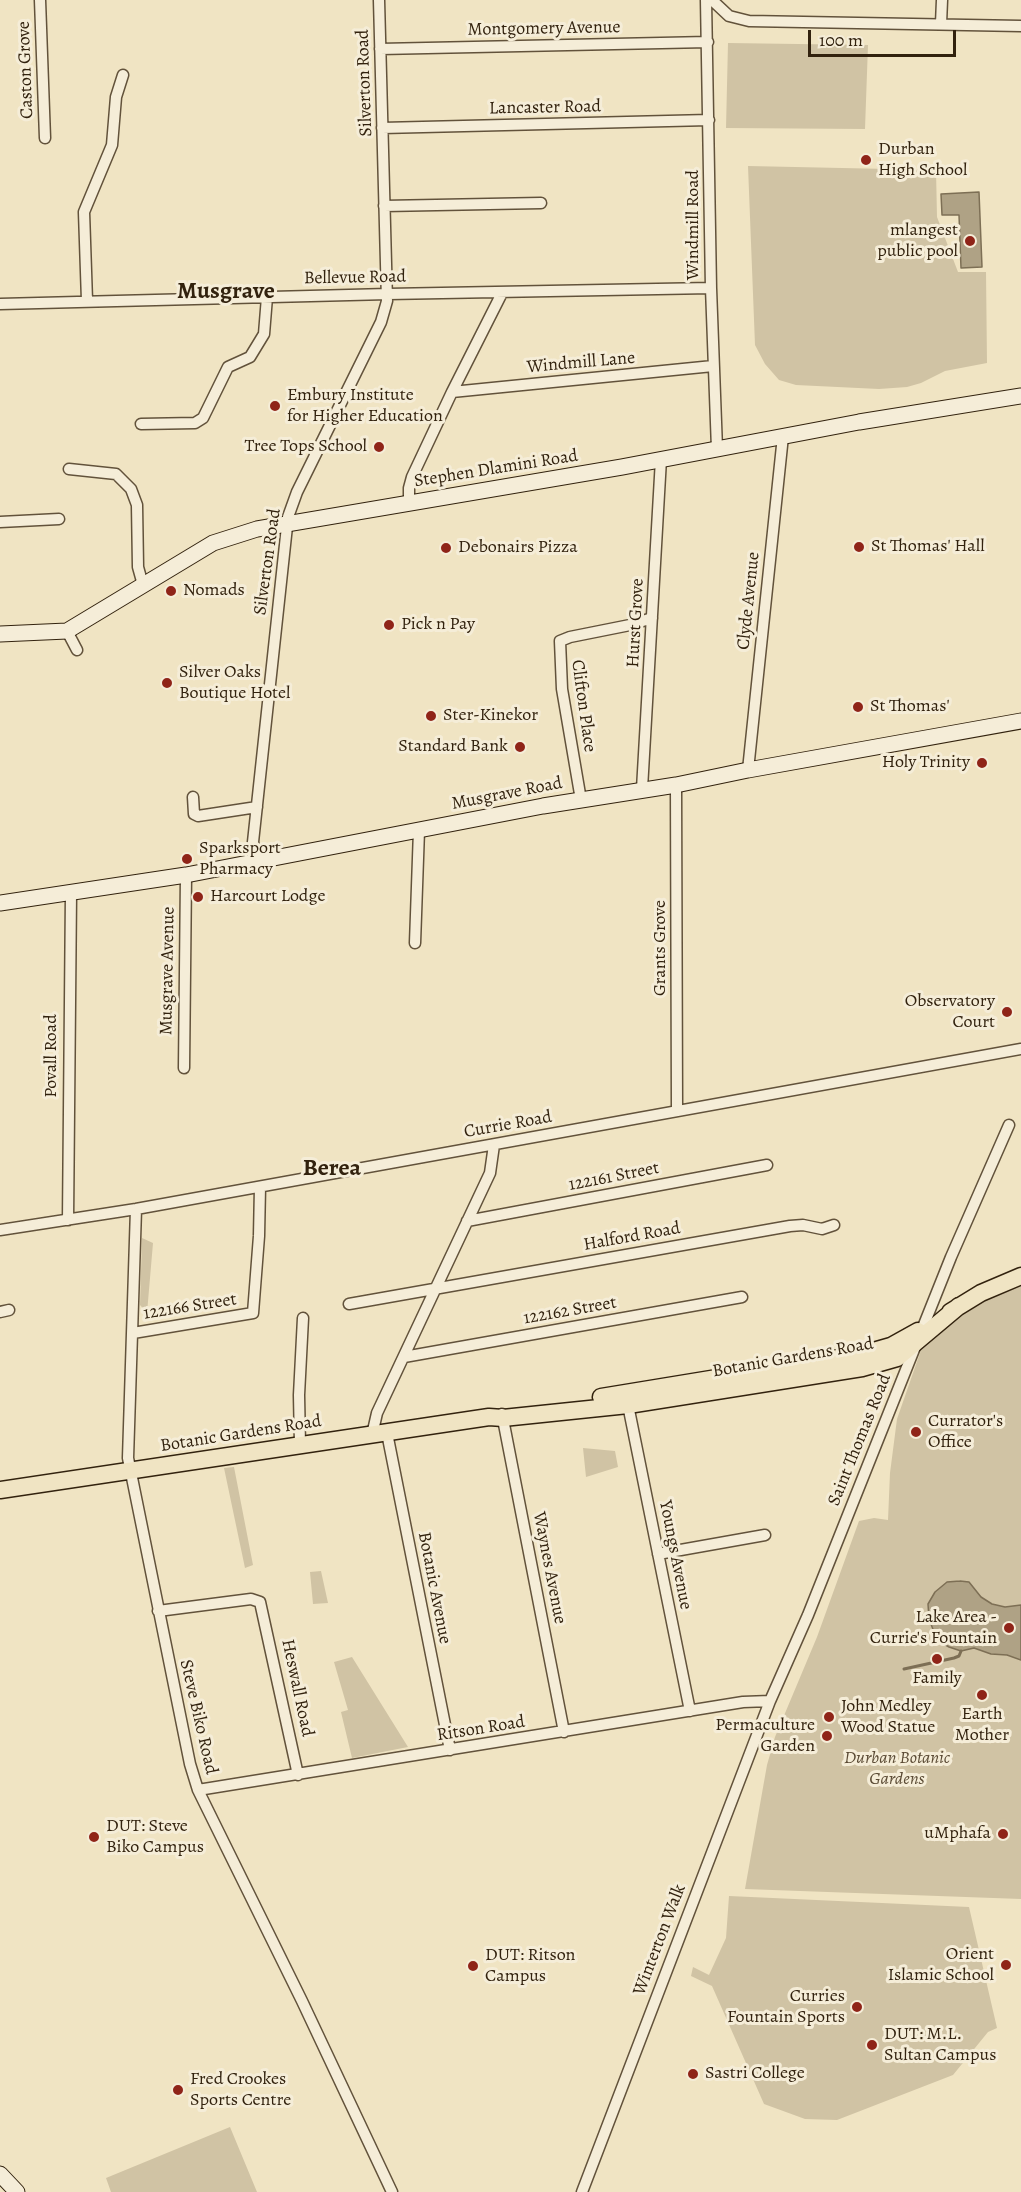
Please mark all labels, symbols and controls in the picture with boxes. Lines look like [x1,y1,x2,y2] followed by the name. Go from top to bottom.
[467,17,621,41] street label: Montgomery Avenue
[811,18,960,56] scale bar
[13,21,39,119] street label: Caston Grove
[819,28,863,52] text: 100 m
[352,29,378,137] street label: Silverton Road
[489,96,601,120] street label: Lancaster Road
[878,139,967,182] place label: Durban High School
[859,153,873,167] marker: Durban High School
[683,170,705,280] street label: Windmill Road
[877,220,958,262] place label: mlangest public pool
[963,234,977,248] marker: mlangest public pool
[304,266,406,290] street label: Bellevue Road
[177,278,275,306] district label: Musgrave
[526,348,636,378] street label: Windmill Lane
[287,385,443,428] place label: Embury Institute for Higher Education
[268,399,282,413] marker: Embury Institute for Higher Education
[245,436,367,458] place label: Tree Tops School
[372,440,386,454] marker: Tree Tops School
[413,445,579,493] street label: Stephen Dlamini Road
[250,507,286,617] street label: Silverton Road
[871,536,985,558] place label: St Thomas' Hall
[458,537,578,559] place label: Debonairs Pizza
[852,540,866,554] marker: St Thomas' Hall
[439,541,453,555] marker: Debonairs Pizza
[733,551,765,651] street label: Clyde Avenue
[623,578,649,668] street label: Hurst Grove
[183,580,245,602] place label: Nomads
[164,584,178,598] marker: Nomads
[401,614,475,636] place label: Pick n Pay
[382,618,396,632] marker: Pick n Pay
[566,658,600,754] street label: Clifton Place
[179,662,291,704] place label: Silver Oaks Boutique Hotel
[160,676,174,690] marker: Silver Oaks Boutique Hotel
[870,696,950,718] place label: St Thomas'
[851,700,865,714] marker: St Thomas'
[443,705,538,727] place label: Ster-Kinekor
[424,709,438,723] marker: Ster-Kinekor
[398,736,508,758] place label: Standard Bank
[513,740,527,754] marker: Standard Bank
[882,752,970,774] place label: Holy Trinity
[975,756,989,770] marker: Holy Trinity
[450,773,564,815] street label: Musgrave Road
[199,838,281,880] place label: Sparksport Pharmacy
[180,852,194,866] marker: Sparksport Pharmacy
[210,886,326,908] place label: Harcourt Lodge
[191,890,205,904] marker: Harcourt Lodge
[650,900,672,996] street label: Grants Grove
[156,907,180,1035] street label: Musgrave Avenue
[905,991,995,1034] place label: Observatory Court
[1000,1005,1014,1019] marker: Observatory Court
[41,1014,63,1098] street label: Povall Road
[462,1107,554,1143] street label: Currie Road
[303,1155,361,1183] district label: Berea
[567,1158,661,1196] street label: 122161 Street
[582,1218,682,1256] street label: Halford Road
[142,1289,238,1325] street label: 122166 Street
[522,1292,618,1330] street label: 122162 Street
[711,1333,875,1383] street label: Botanic Gardens Road
[824,1371,896,1509] street label: Saint Thomas Road
[159,1411,323,1457] street label: Botanic Gardens Road
[928,1411,1003,1454] place label: Currator's Office
[909,1425,923,1439] marker: Currator's Office
[654,1498,696,1612] street label: Youngs Avenue
[528,1510,570,1626] street label: Waynes Avenue
[413,1530,455,1646] street label: Botanic Avenue
[870,1607,997,1650] place label: Lake Area - Currie's Fountain
[1002,1621,1016,1635] marker: Lake Area - Currie's Fountain
[276,1637,318,1739] street label: Heswall Road
[930,1652,944,1666] marker: Family
[174,1658,222,1776] street label: Steve Biko Road
[912,1668,962,1690] place label: Family
[975,1688,989,1702] marker: Earth Mother
[841,1696,935,1738] place label: John Medley Wood Statue
[955,1704,1009,1746] place label: Earth Mother
[822,1710,836,1724] marker: John Medley Wood Statue
[435,1711,527,1747] street label: Ritson Road
[715,1715,815,1758] place label: Permaculture Garden
[820,1729,834,1743] marker: Permaculture Garden
[844,1748,950,1790] park label: Durban Botanic Gardens
[106,1816,204,1858] place label: DUT: Steve Biko Campus
[924,1823,991,1845] place label: uMphafa
[996,1827,1010,1841] marker: uMphafa
[87,1830,101,1844] marker: DUT: Steve Biko Campus
[629,1881,691,1999] street label: Winterton Walk
[888,1944,994,1986] place label: Orient Islamic School
[485,1945,575,1988] place label: DUT: Ritson Campus
[999,1958,1013,1972] marker: Orient Islamic School
[466,1959,480,1973] marker: DUT: Ritson Campus
[727,1986,845,2028] place label: Curries Fountain Sports
[850,2000,864,2014] marker: Curries Fountain Sports
[884,2024,997,2066] place label: DUT: M.L. Sultan Campus
[865,2038,879,2052] marker: DUT: M.L. Sultan Campus
[705,2063,805,2085] place label: Sastri College
[686,2067,700,2081] marker: Sastri College
[190,2069,291,2112] place label: Fred Crookes Sports Centre
[171,2083,185,2097] marker: Fred Crookes Sports Centre

